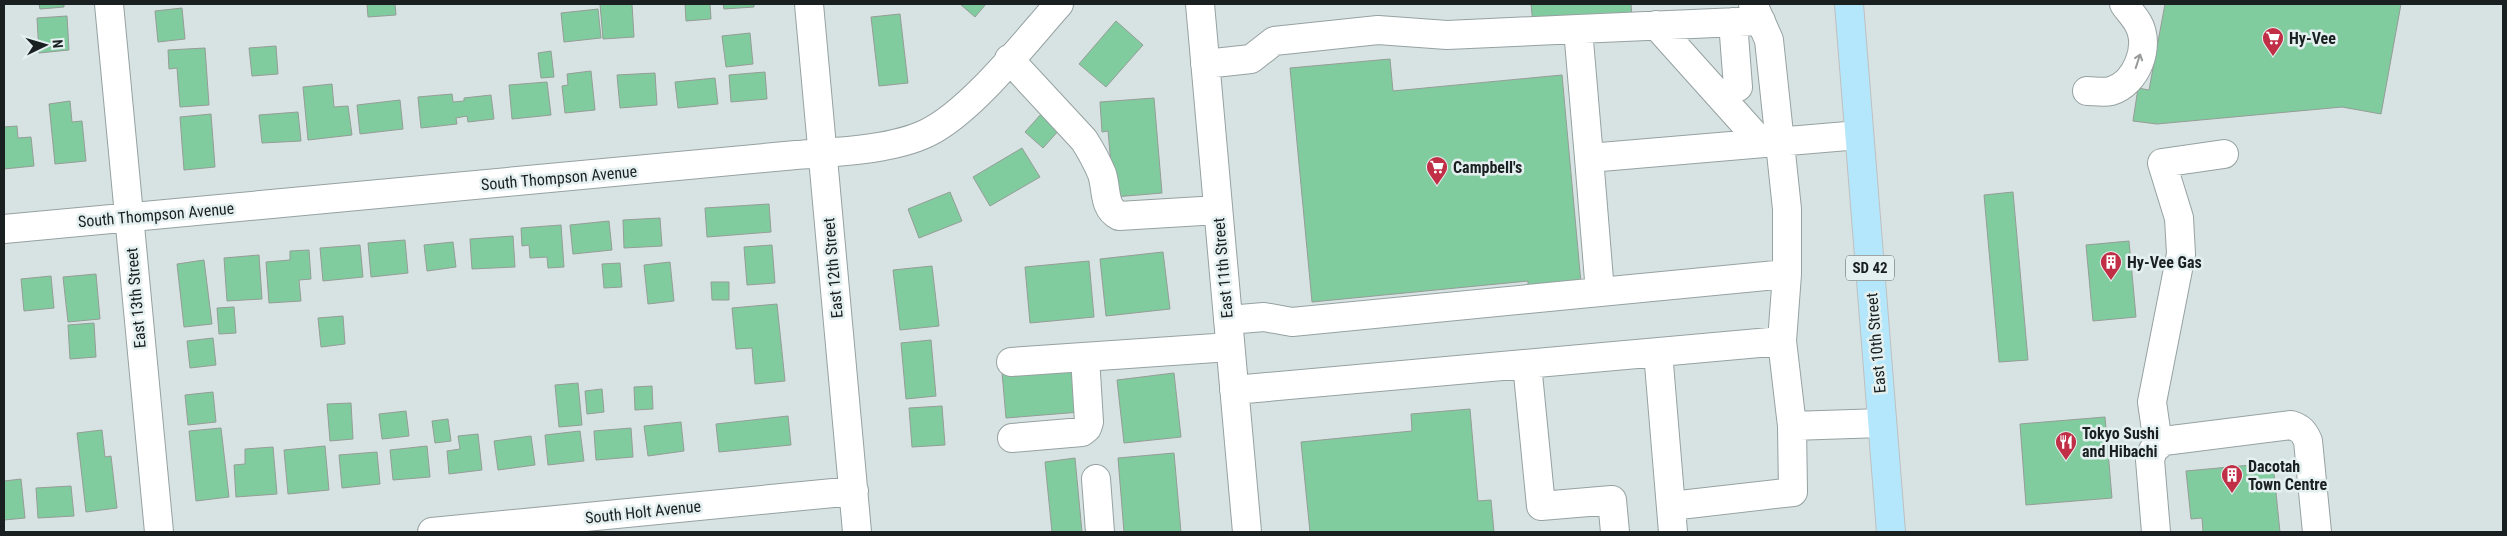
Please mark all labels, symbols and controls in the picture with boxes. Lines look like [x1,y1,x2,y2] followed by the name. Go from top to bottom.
[20,20,70,70] north arrow
[2261,26,2285,57] supermarket icon: Hy-Vee
[2289,29,2336,48] place label: Hy-Vee
[50,39,66,49] text: N
[2134,53,2144,69] one-way arrow
[1425,155,1449,186] supermarket icon: Campbell's
[1453,158,1522,177] place label: Campbell's
[480,162,638,194] street label: South Thompson Avenue
[77,199,235,231] street label: South Thompson Avenue
[819,217,847,319] street label: East 12th Street
[1209,217,1237,319] street label: East 11th Street
[122,247,150,349] street label: East 13th Street
[2099,250,2123,281] building icon: Hy-Vee Gas
[2127,253,2202,272] place label: Hy-Vee Gas
[1846,256,1894,280] road number: SD 42
[1862,292,1890,394] street label: East 10th Street
[2082,424,2159,461] place label: Tokyo Sushi and Hibachi
[2054,430,2078,461] restaurant icon: Tokyo Sushi and Hibachi
[2248,457,2327,494] place label: Dacotah Town Centre
[2220,463,2244,494] building icon: Dacotah Town Centre
[584,496,702,528] street label: South Holt Avenue

